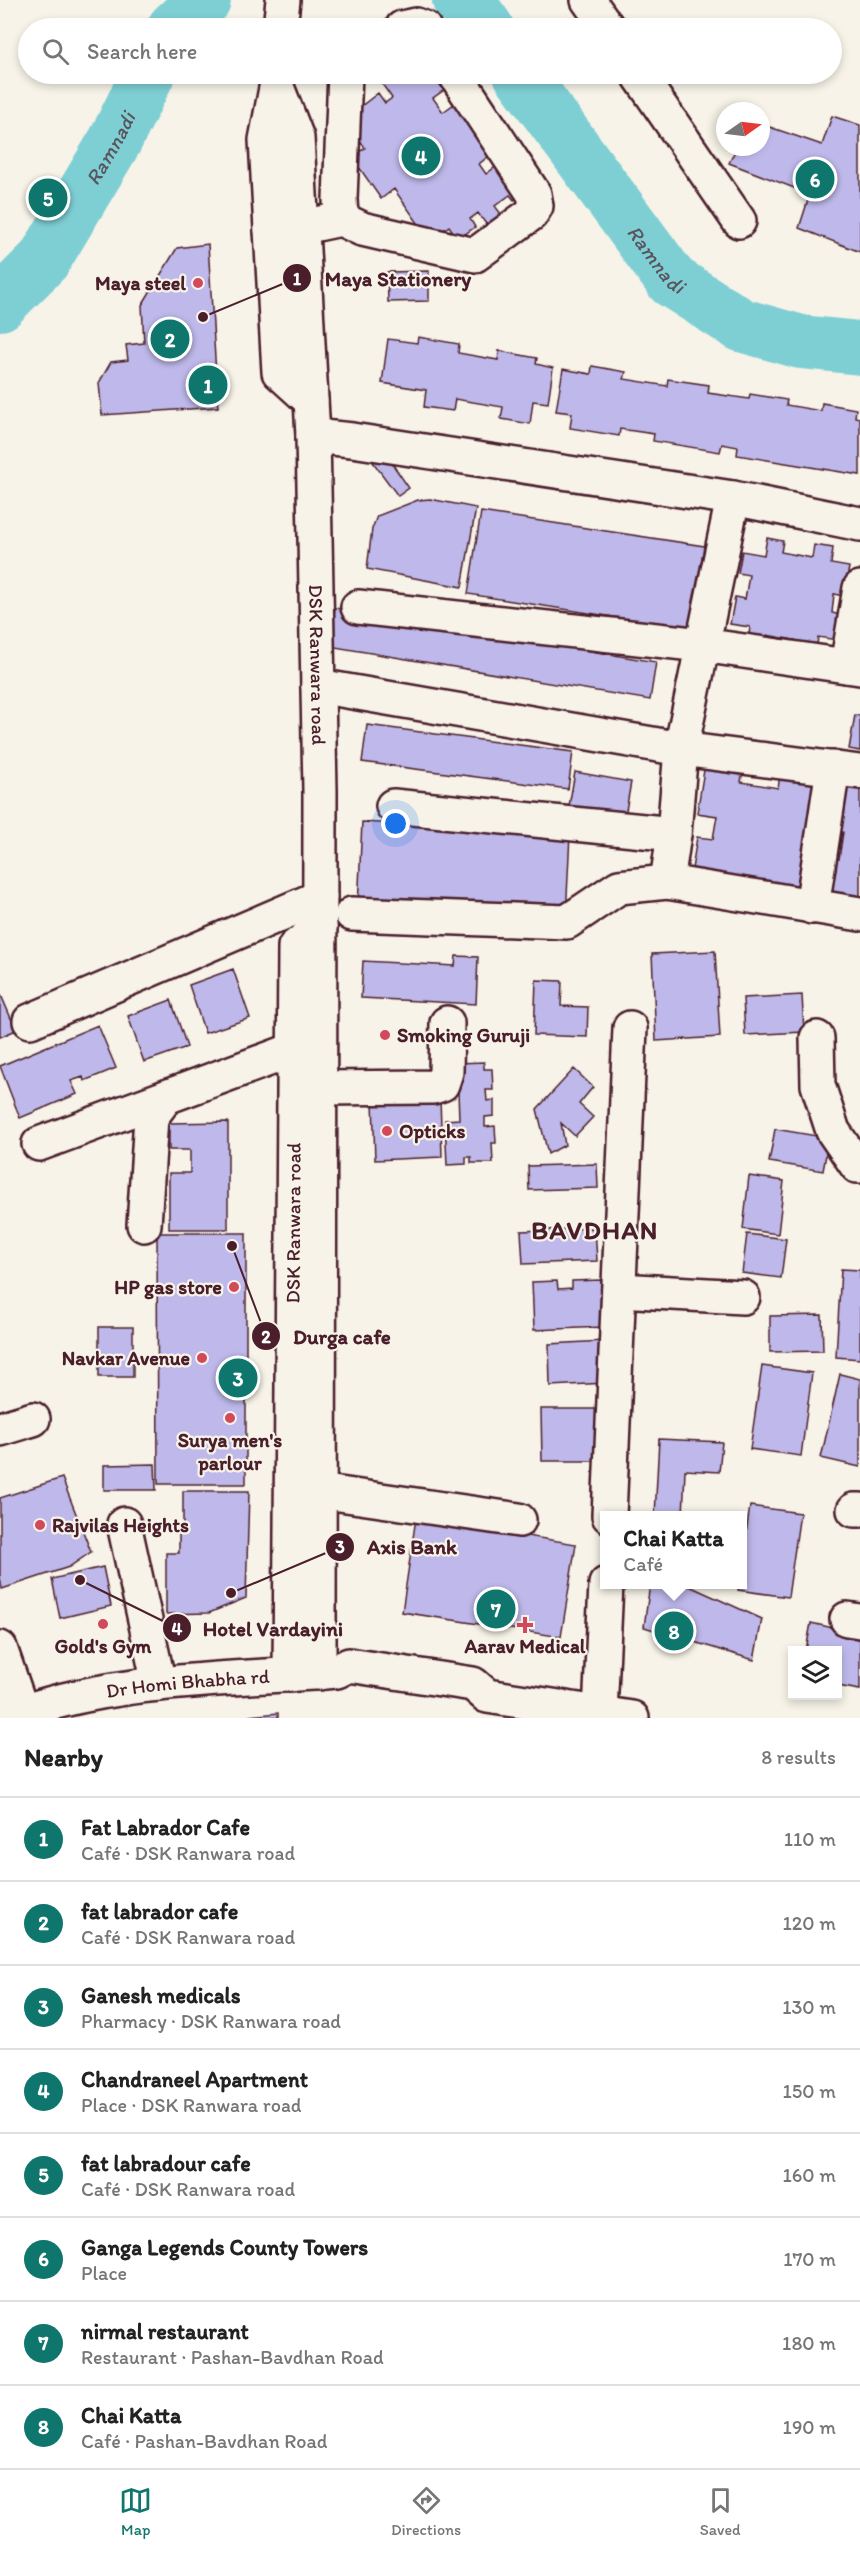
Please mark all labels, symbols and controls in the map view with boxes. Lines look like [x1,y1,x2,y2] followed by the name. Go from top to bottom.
[18,18,842,84] search box
[39,35,72,68] icon: search
[87,38,197,65] text: Search here
[716,102,770,156] north arrow
[79,105,141,189] water label: Ramnadi
[402,134,440,178] pin: 4
[796,156,834,201] pin: 6
[28,176,68,220] pin: 5
[622,220,692,300] water label: Ramnadi
[282,259,483,298] callout: Maya Stationery
[325,266,472,292] text: Maya Stationery
[293,268,302,290] text: 1
[95,271,186,296] place label: Maya steel
[191,276,205,290] marker: Maya steel
[150,316,190,362] pin: 2
[188,362,228,408] pin: 1
[304,584,331,746] street label: DSK Ranwara road
[381,809,410,838] your location
[397,1023,530,1048] place label: Smoking Guruji
[378,1028,392,1042] marker: Smoking Guruji
[399,1119,465,1144] place label: Opticks
[380,1124,394,1138] marker: Opticks
[281,1142,306,1303] street label: DSK Ranwara road
[531,1214,659,1246] district label: BAVDHAN
[114,1275,222,1300] place label: HP gas store
[227,1280,241,1294] marker: HP gas store
[251,1317,403,1356] callout: Durga cafe
[293,1324,391,1350] text: Durga cafe
[261,1326,271,1348] text: 2
[62,1346,190,1370] place label: Navkar Avenue
[195,1351,209,1365] marker: Navkar Avenue
[218,1356,258,1400] pin: 3
[223,1411,237,1425] marker: Surya men's parlour
[178,1428,282,1476] place label: Surya men's parlour
[600,1511,747,1589] popup
[52,1513,189,1538] place label: Rajvilas Heights
[33,1518,47,1532] marker: Rajvilas Heights
[623,1525,724,1552] text: Chai Katta
[325,1527,469,1566] callout: Axis Bank
[366,1534,458,1559] text: Axis Bank
[335,1536,345,1558] text: 3
[623,1552,663,1576] text: Café
[476,1586,516,1632] pin: 7
[654,1608,694,1654] pin: 8
[162,1609,355,1648] callout: Hotel Vardayini
[203,1616,343,1642] text: Hotel Vardayini
[96,1617,110,1631] marker: Gold's Gym
[172,1618,183,1640] text: 4
[518,1618,532,1632] marker: Aarav Medical
[55,1634,152,1659] place label: Gold's Gym
[464,1634,586,1658] place label: Aarav Medical
[788,1646,842,1700] map controls
[788,1646,842,1700] button: layers
[104,1664,270,1703] street label: Dr Homi Bhabha rd
[24,1741,103,1773] text: Nearby
[761,1745,836,1769] text: 8 results
[81,1814,250,1841] text: Fat Labrador Cafe
[39,1827,48,1851] text: 1
[784,1827,836,1851] text: 110 m
[81,1841,295,1865] text: Café · DSK Ranwara road
[81,1898,238,1925] text: fat labrador cafe
[38,1911,49,1935] text: 2
[783,1911,836,1935] text: 120 m
[81,1925,295,1949] text: Café · DSK Ranwara road
[81,1982,241,2009] text: Ganesh medicals
[38,1995,49,2019] text: 3
[782,1995,836,2019] text: 130 m
[81,2009,341,2033] text: Pharmacy · DSK Ranwara road
[81,2066,308,2093] text: Chandraneel Apartment
[37,2079,50,2103] text: 4
[783,2079,836,2103] text: 150 m
[81,2093,301,2117] text: Place · DSK Ranwara road
[81,2150,251,2177] text: fat labradour cafe
[38,2163,49,2187] text: 5
[783,2163,836,2187] text: 160 m
[81,2177,295,2201] text: Café · DSK Ranwara road
[81,2234,368,2261] text: Ganga Legends County Towers
[38,2247,49,2271] text: 6
[783,2247,836,2271] text: 170 m
[81,2261,127,2285] text: Place
[81,2318,249,2345] text: nirmal restaurant
[39,2331,48,2355] text: 7
[782,2331,836,2355] text: 180 m
[81,2345,384,2369] text: Restaurant · Pashan-Bavdhan Road
[81,2402,181,2429] text: Chai Katta
[38,2415,49,2439] text: 8
[783,2415,836,2439] text: 190 m
[81,2429,328,2453] text: Café · Pashan-Bavdhan Road
[119,2484,152,2539] tab: Map
[391,2484,461,2539] tab: Directions
[700,2484,741,2539] tab: Saved

